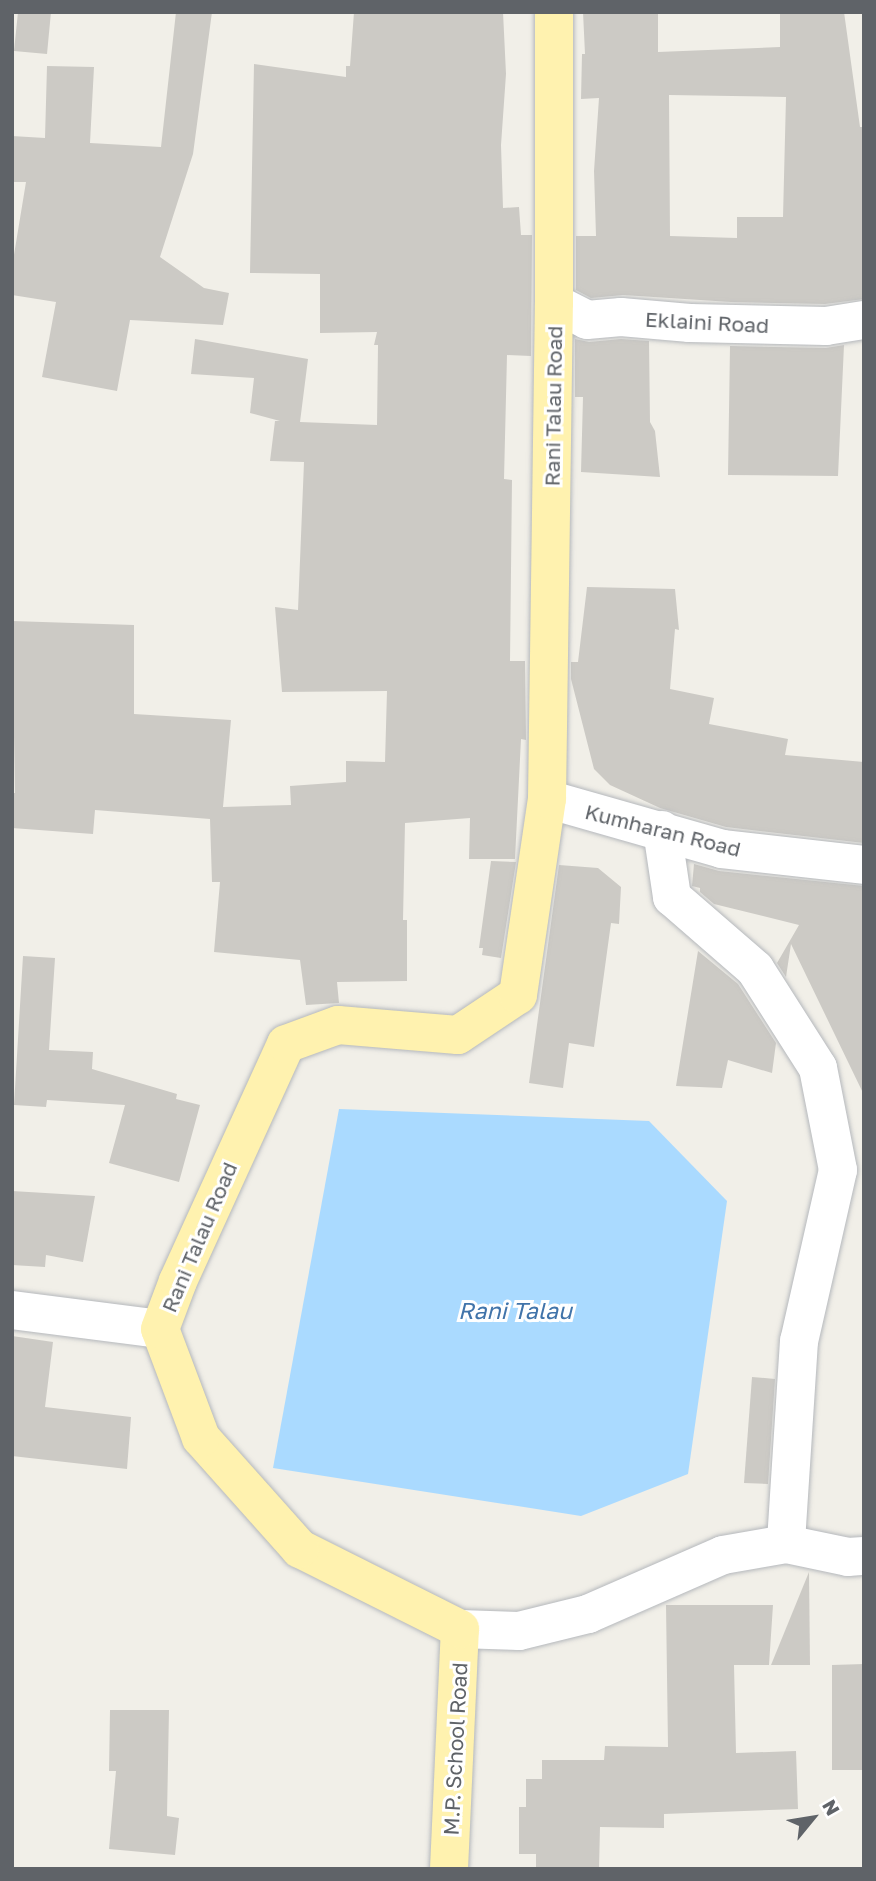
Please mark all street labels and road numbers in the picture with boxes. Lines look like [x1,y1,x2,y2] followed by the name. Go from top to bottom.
[644,306,770,338] street label: Eklaini Road
[539,325,567,487] street label: Rani Talau Road
[583,798,743,862] street label: Kumharan Road
[156,1158,242,1316] street label: Rani Talau Road
[438,1662,472,1836] street label: M.P. School Road

